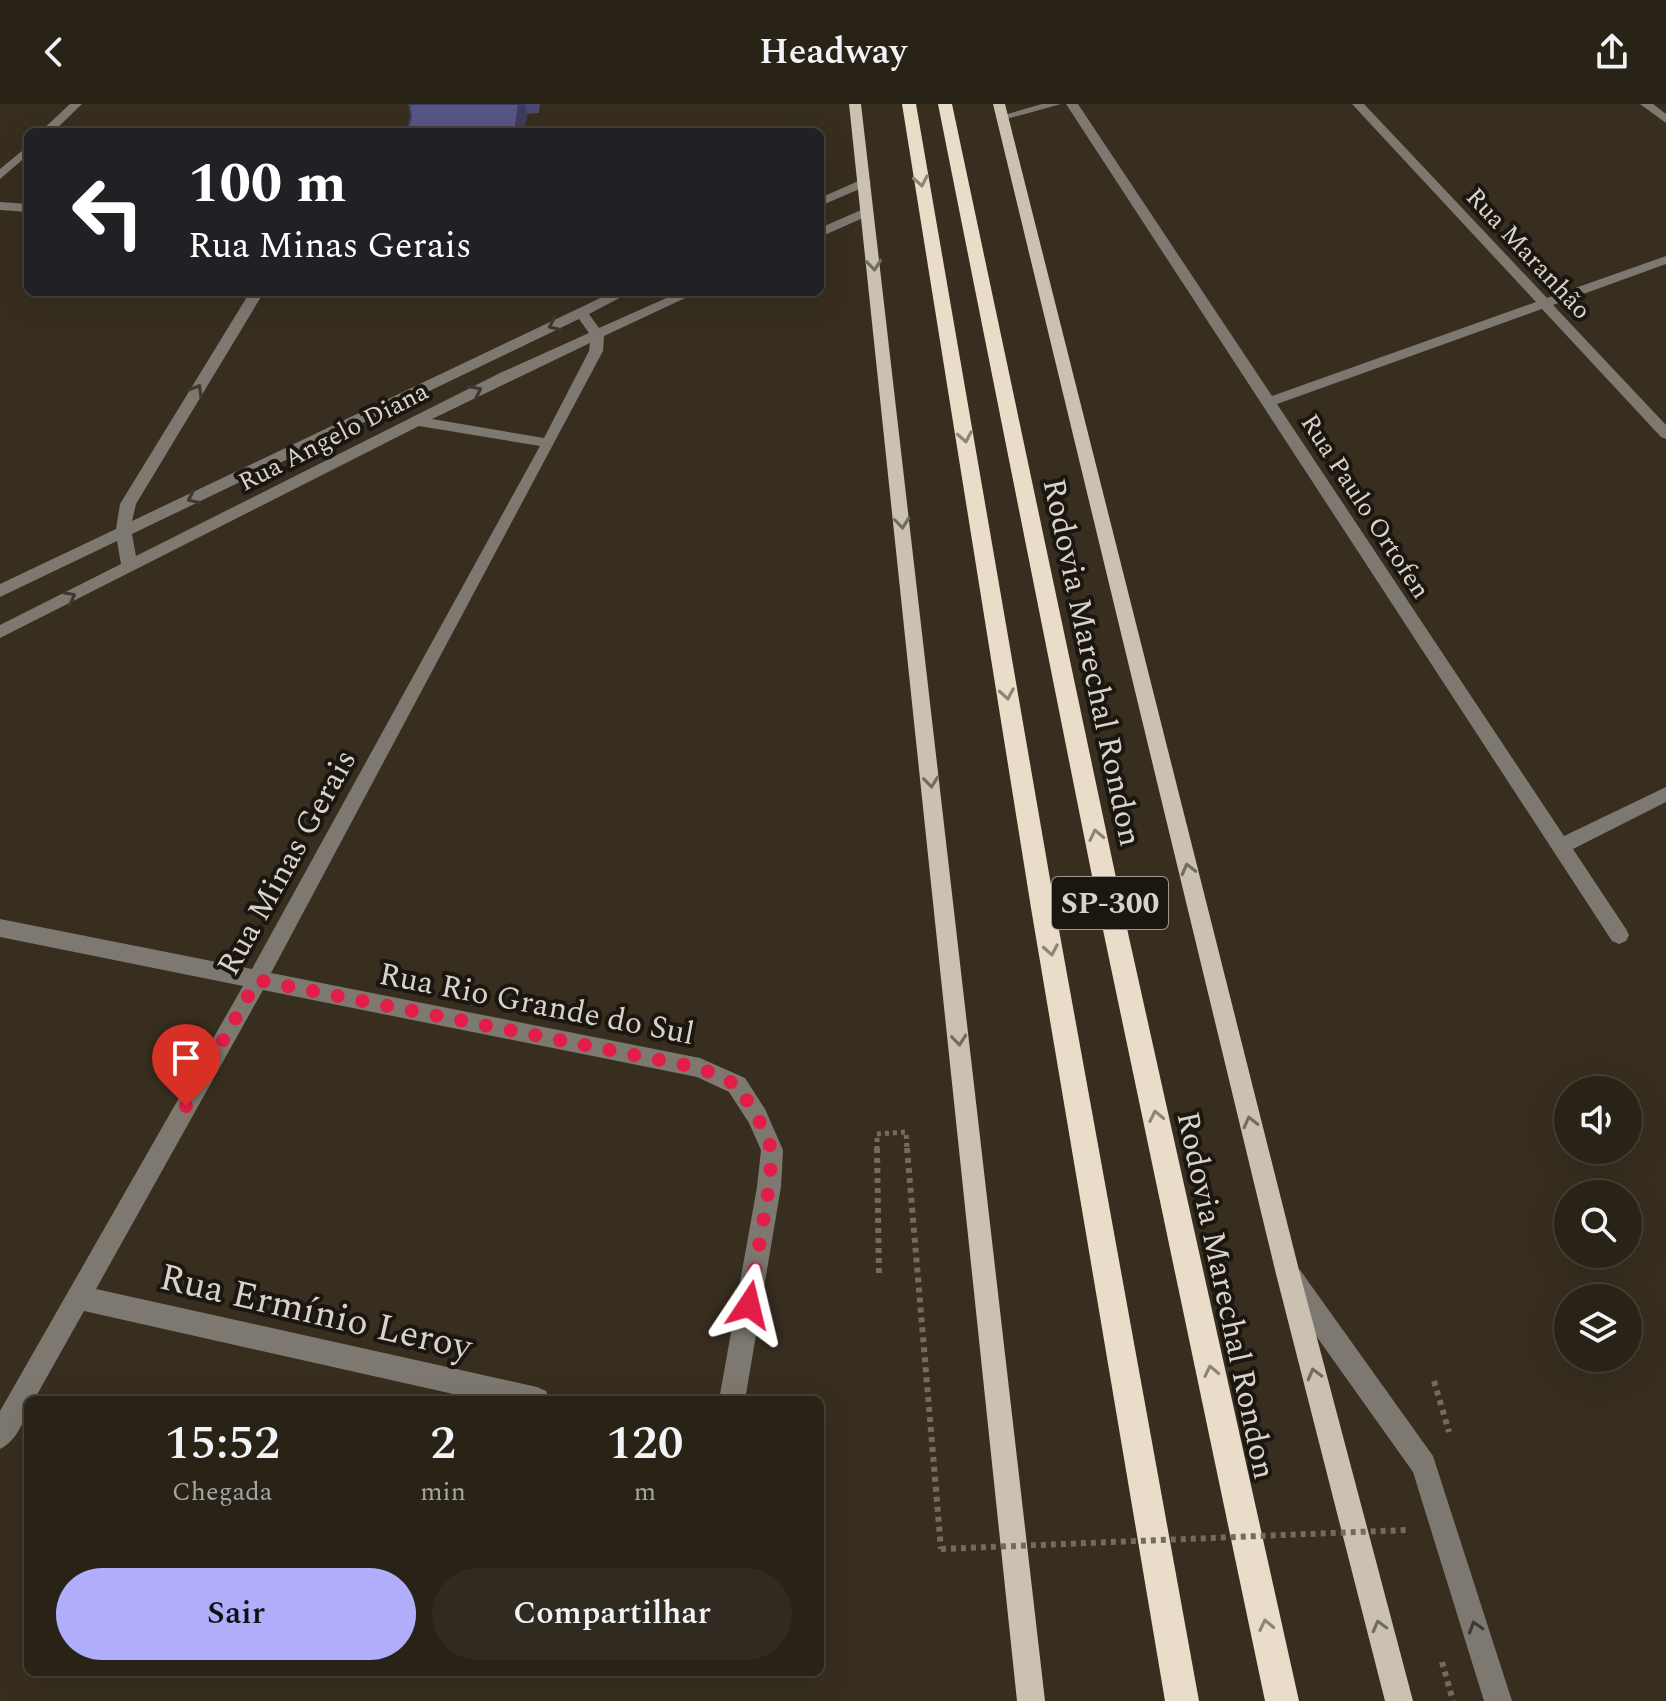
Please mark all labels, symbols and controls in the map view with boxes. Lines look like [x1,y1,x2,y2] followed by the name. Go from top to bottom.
[759,25,907,80] text: Headway
[32,30,76,74] icon: back
[1590,30,1634,74] icon: share
[188,142,347,227] text: 100 m
[56,160,160,264] icon: left
[912,174,929,188] one-way arrow
[1456,178,1600,329] street label: Rua Maranhão
[188,219,471,274] text: Rua Minas Gerais
[866,259,883,272] one-way arrow
[547,315,562,331] one-way arrow
[231,372,436,502] street label: Rua Angelo Diana
[188,384,203,399] one-way arrow
[468,385,483,400] one-way arrow
[1290,406,1440,607] street label: Rua Paulo Ortofen
[955,431,972,444] one-way arrow
[1029,474,1154,851] street label: Rodovia Marechal Rondon
[187,488,201,504] one-way arrow
[894,517,911,530] one-way arrow
[61,591,76,606] one-way arrow
[998,687,1015,701] one-way arrow
[205,741,370,985] street label: Rua Minas Gerais
[922,776,939,789] one-way arrow
[1088,829,1105,842] one-way arrow
[1181,863,1198,877] one-way arrow
[1052,877,1168,929] road number: SP-300
[1041,943,1058,957] one-way arrow
[375,950,698,1059] street label: Rua Rio Grande do Sul
[152,1024,220,1106] pin
[950,1034,967,1047] one-way arrow
[164,1036,208,1080] icon: arrive
[1554,1076,1642,1372] map controls
[1554,1076,1642,1164] button: sound
[1163,1107,1288,1484] street label: Rodovia Marechal Rondon
[1148,1110,1165,1124] one-way arrow
[1243,1115,1260,1129] one-way arrow
[1554,1180,1642,1268] button: search
[154,1249,479,1377] street label: Rua Ermínio Leroy
[707,1263,791,1347] position arrow
[1554,1284,1642,1372] button: layers
[1203,1364,1220,1378] one-way arrow
[1306,1367,1323,1381] one-way arrow
[164,1407,280,1480] text: 15:52
[430,1407,456,1480] text: 2
[606,1407,684,1480] text: 120
[172,1472,272,1512] text: Chegada
[420,1472,466,1512] text: min
[634,1472,656,1512] text: m
[56,1568,416,1660] button: Sair
[432,1568,792,1660] button: Compartilhar
[1258,1618,1275,1632] one-way arrow
[1372,1619,1389,1633] one-way arrow
[1468,1620,1484,1634] one-way arrow

